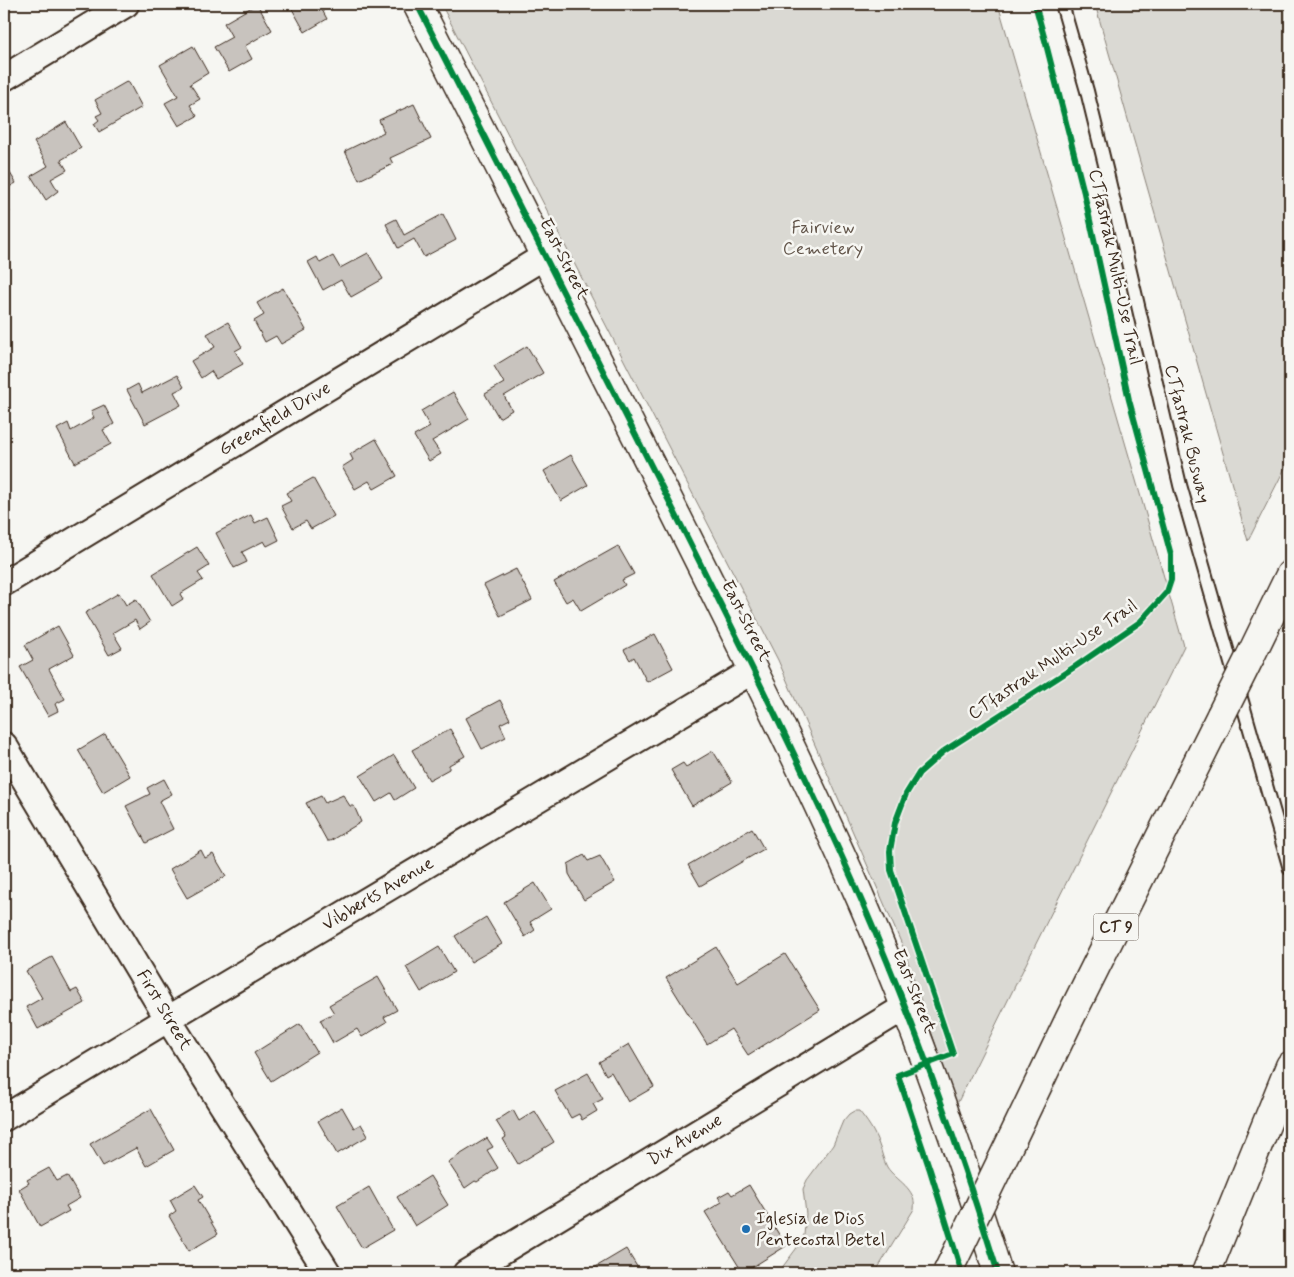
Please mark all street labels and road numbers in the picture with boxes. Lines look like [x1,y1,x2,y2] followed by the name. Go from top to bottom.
[1083,167,1147,367] street label: CTfastrak Multi-Use Trail
[533,214,595,304] street label: East Street
[1158,362,1216,506] street label: CTfastrak Busway
[215,376,335,462] street label: Greenfield Drive
[715,576,777,666] street label: East Street
[964,594,1142,726] street label: CTfastrak Multi-Use Trail
[318,851,438,937] street label: Vibberts Avenue
[1094,914,1138,940] road number: CT 9
[886,946,942,1037] street label: East Street
[131,965,198,1055] street label: First Street
[643,1108,727,1172] street label: Dix Avenue

